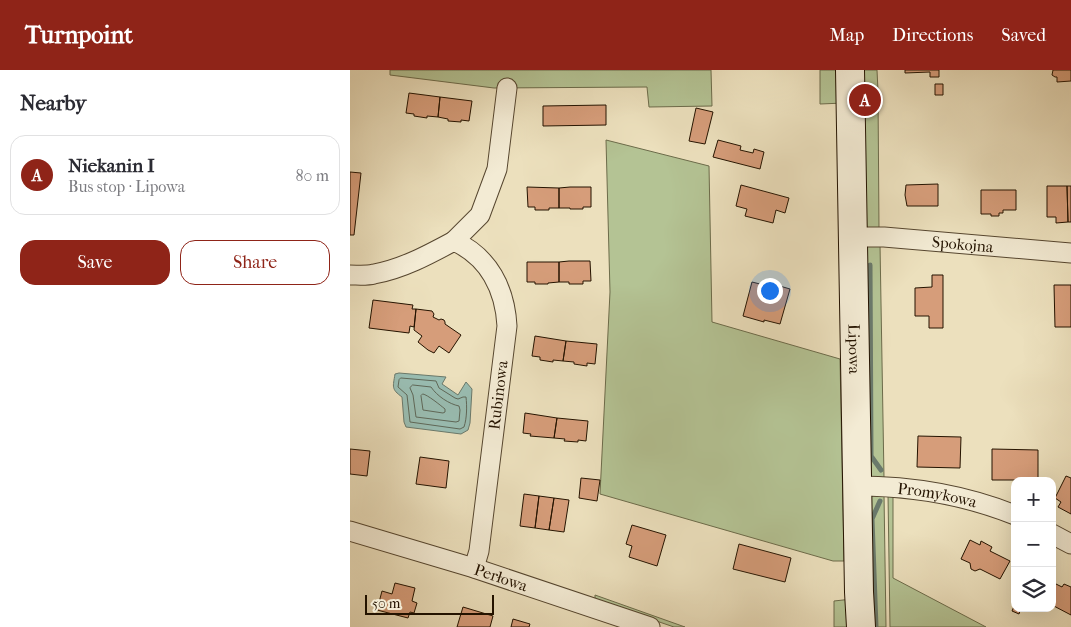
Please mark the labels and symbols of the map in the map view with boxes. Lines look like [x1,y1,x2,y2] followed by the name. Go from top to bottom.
[849,81,881,119] pin: A
[931,232,995,256] street label: Spokojna
[757,278,783,304] your location
[845,324,865,375] street label: Lipowa
[484,359,512,431] street label: Rubinowa
[897,478,980,511] street label: Promykowa
[472,559,531,595] street label: Perłowa
[365,592,494,615] scale bar

